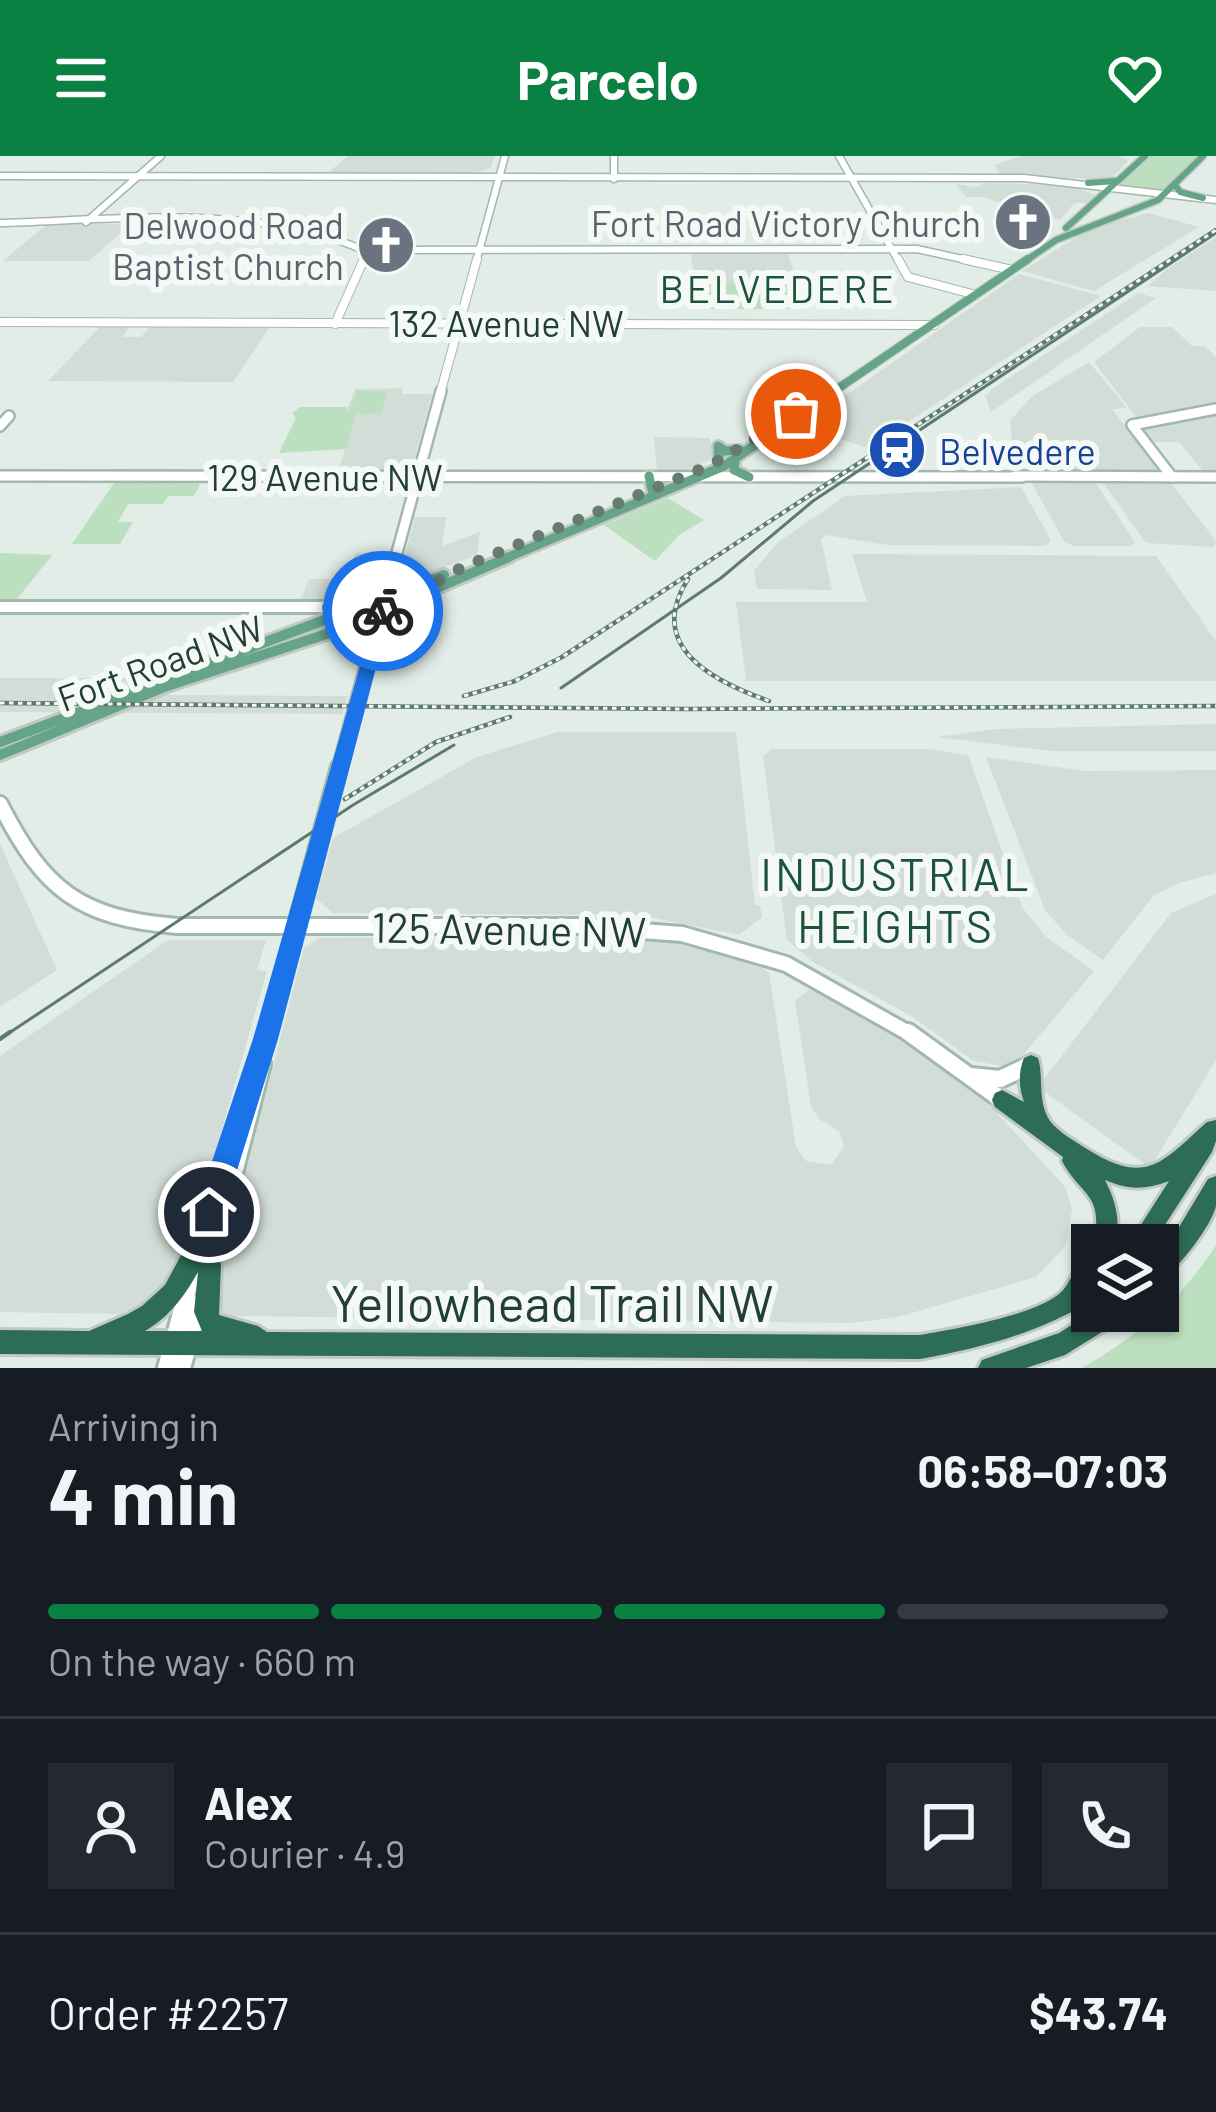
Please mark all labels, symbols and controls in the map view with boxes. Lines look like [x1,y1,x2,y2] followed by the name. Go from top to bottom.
[48,45,114,111] icon: menu
[1102,45,1168,111] icon: heart
[517,46,699,111] text: Parcelo
[992,191,1054,253] church icon: Fort Road Victory Church
[591,201,981,244] place label: Fort Road Victory Church
[112,203,344,287] place label: Delwood Road Baptist Church
[355,214,417,276] church icon: Delwood Road Baptist Church
[659,264,897,311] district label: BELVEDERE
[388,301,624,344] street label: 132 Avenue NW
[745,363,847,465] pin
[763,381,829,447] icon: bag
[866,419,928,481] station icon: Belvedere
[939,429,1096,472] place label: Belvedere
[207,455,443,498] street label: 129 Avenue NW
[323,551,443,671] courier
[350,578,416,644] icon: bike
[51,605,269,719] street label: Fort Road NW
[760,846,1032,952] district label: INDUSTRIAL HEIGHTS
[371,901,647,955] street label: 125 Avenue NW
[158,1161,260,1263] pin
[176,1179,242,1245] icon: home
[1071,1224,1179,1332] map controls
[1071,1224,1179,1332] button: layers
[330,1271,774,1332] street label: Yellowhead Trail NW
[48,1402,219,1449] text: Arriving in
[917,1443,1168,1497] text: 06:58–07:03
[48,1447,238,1541] text: 4 min
[48,1637,356,1684] text: On the way · 660 m
[48,1763,174,1889] button: person
[886,1763,1012,1889] button: chat
[1042,1763,1168,1889] button: phone
[204,1775,293,1829] text: Alex
[204,1829,405,1876] text: Courier · 4.9
[48,1985,288,2039] text: Order #2257
[1029,1985,1168,2039] text: $43.74

